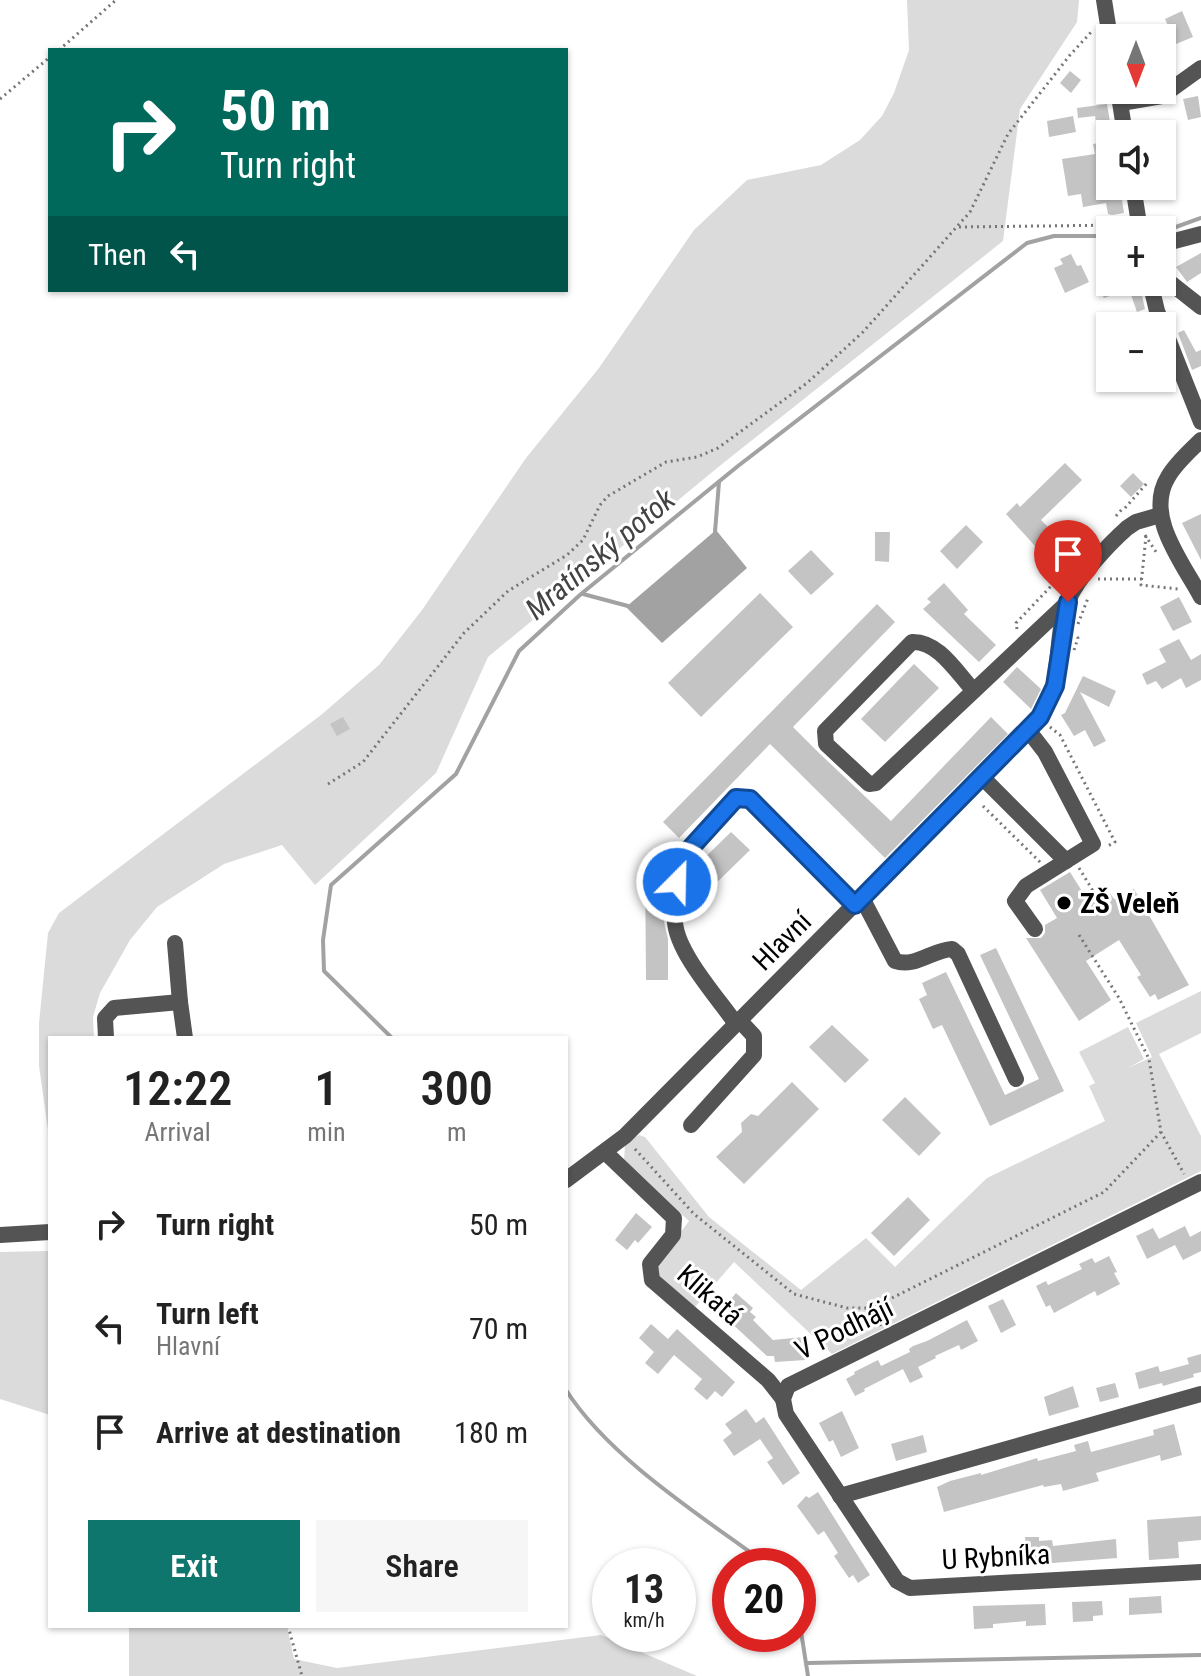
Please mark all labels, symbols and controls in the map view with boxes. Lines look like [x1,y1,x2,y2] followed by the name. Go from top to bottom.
[1096,24,1176,104] north arrow
[1096,24,1176,392] map controls
[220,78,331,144] text: 50 m
[88,80,192,184] icon: right
[1096,120,1176,200] button: sound
[220,145,356,187] text: Turn right
[1096,216,1176,296] button: +
[163,232,207,276] icon: left
[88,237,147,272] text: Then
[1096,312,1176,392] button: −
[518,481,682,627] water label: Mratínský potok
[1034,520,1102,602] pin
[1046,532,1090,576] icon: arrive
[635,840,719,924] position arrow
[1080,887,1180,920] place label: ZŠ Veleň
[1055,894,1073,912] marker: ZŠ Veleň
[746,904,819,977] street label: Hlavní
[123,1060,232,1117] text: 12:22
[314,1060,338,1117] text: 1
[421,1060,493,1117] text: 300
[145,1117,211,1147] text: Arrival
[307,1117,345,1147] text: min
[447,1117,467,1147] text: m
[88,1202,132,1246] icon: right
[156,1207,274,1242] text: Turn right
[469,1207,528,1242] text: 50 m
[671,1258,749,1332] street label: Klikatá
[789,1290,900,1367] street label: V Podhájí
[156,1296,259,1331] text: Turn left
[88,1306,132,1350] icon: left
[469,1311,528,1346] text: 70 m
[156,1331,220,1361] text: Hlavní
[88,1410,132,1454] icon: arrive
[156,1415,401,1450] text: Arrive at destination
[454,1415,528,1450] text: 180 m
[88,1520,300,1612] button: Exit
[316,1520,528,1612] button: Share
[941,1538,1051,1576] street label: U Rybníka
[712,1548,816,1652] speed limit sign: 20
[624,1566,664,1613] text: 13
[623,1608,665,1632] text: km/h

